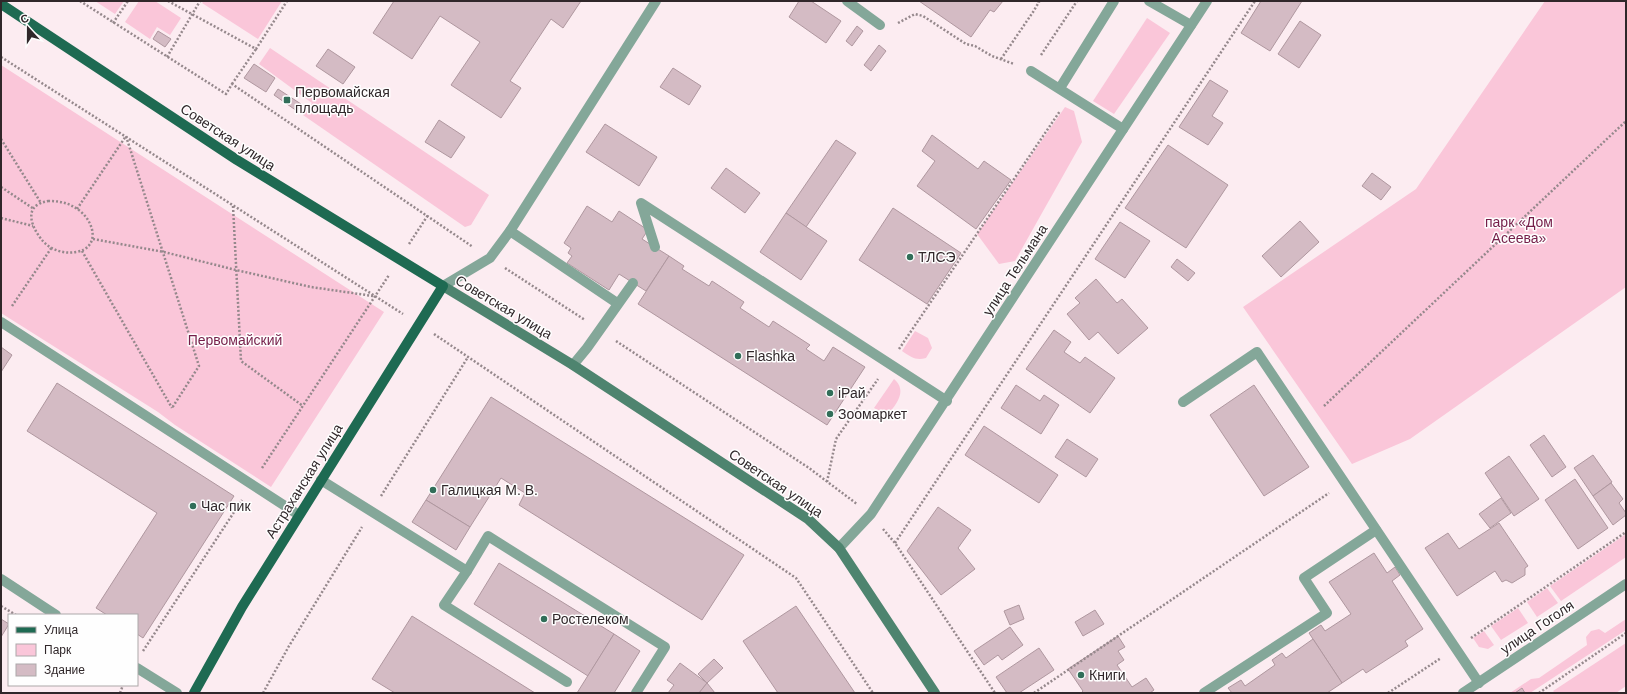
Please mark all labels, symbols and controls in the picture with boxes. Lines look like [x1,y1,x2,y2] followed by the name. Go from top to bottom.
[8,8,48,48] north arrow
[19,12,30,26] text: С
[295,84,390,116] place label: Первомайская площадь
[282,95,292,105] marker: Первомайская площадь
[178,100,279,174] street label: Советская улица
[1485,214,1553,246] park label: парк «Дом Асеева»
[979,221,1051,319] street label: улица Тельмана
[918,249,955,265] place label: ТЛСЭ
[905,252,915,262] marker: ТЛСЭ
[453,272,555,342] street label: Советская улица
[188,332,282,348] park label: Первомайский
[746,348,795,364] place label: Flashka
[733,351,743,361] marker: Flashka
[838,385,866,401] place label: iРай
[825,388,835,398] marker: iРай
[838,406,908,422] place label: Зоомаркет
[825,409,835,419] marker: Зоомаркет
[262,421,346,541] street label: Астраханская улица
[726,446,826,520] street label: Советская улица
[441,482,538,498] place label: Галицкая М. В.
[428,485,438,495] marker: Галицкая М. В.
[201,498,251,514] place label: Час пик
[188,501,198,511] marker: Час пик
[1497,597,1577,657] street label: улица Гоголя
[552,611,629,627] place label: Ростелеком
[8,614,138,686] legend
[539,614,549,624] marker: Ростелеком
[44,623,78,637] text: Улица
[44,643,72,657] text: Парк
[44,663,85,677] text: Здание
[1089,667,1126,683] place label: Книги
[1076,670,1086,680] marker: Книги

